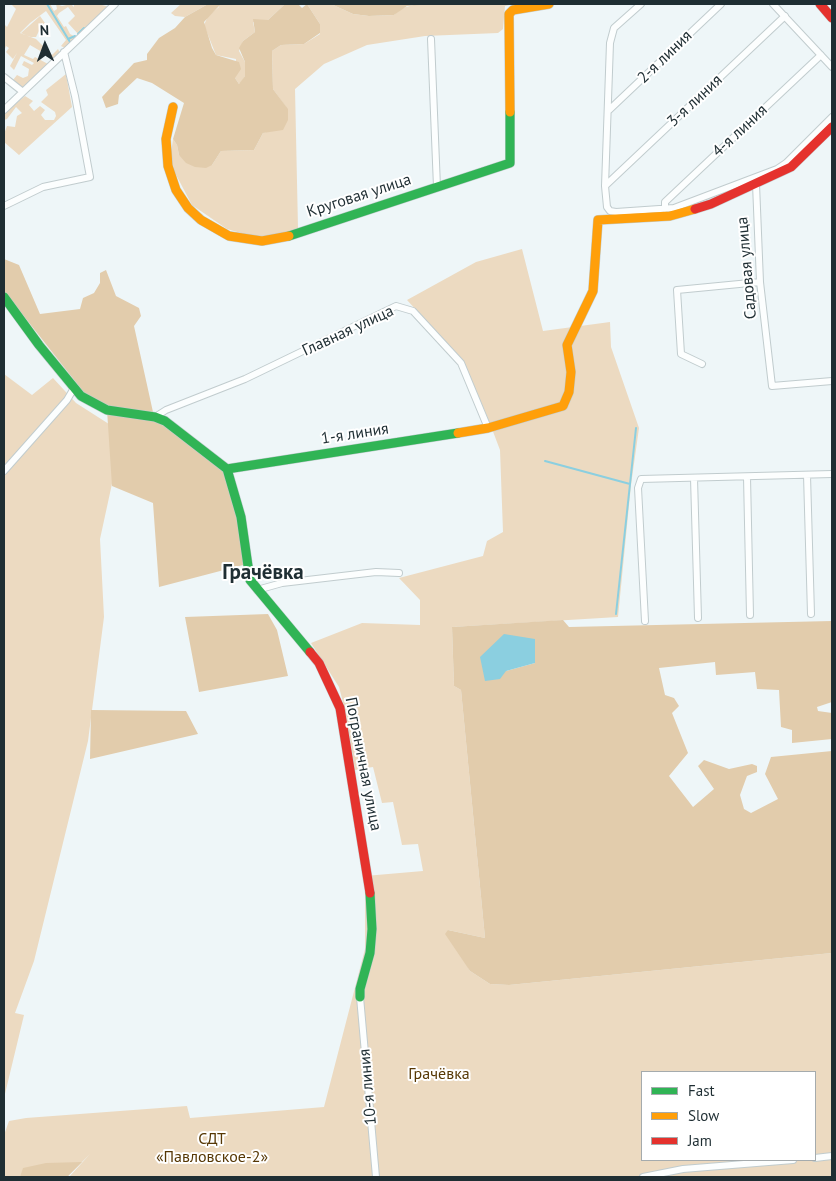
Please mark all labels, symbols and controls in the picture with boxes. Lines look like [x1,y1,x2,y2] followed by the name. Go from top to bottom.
[20,20,70,70] north arrow
[40,21,49,39] text: N
[634,26,696,88] street label: 2-я линия
[664,71,726,131] street label: 3-я линия
[709,101,771,161] street label: 4-я линия
[304,170,414,222] street label: Круговая улица
[733,216,761,320] street label: Садовая улица
[299,301,397,361] street label: Главная улица
[320,419,390,449] street label: 1-я линия
[222,560,304,586] district label: Грачёвка
[341,695,385,833] street label: Пограничная улица
[355,1048,381,1126] street label: 10-я линия
[408,1064,470,1084] park label: Грачёвка
[641,1071,816,1161] legend
[688,1081,715,1100] text: Fast
[688,1106,719,1125] text: Slow
[156,1129,268,1167] park label: СДТ «Павловское-2»
[688,1131,712,1150] text: Jam

